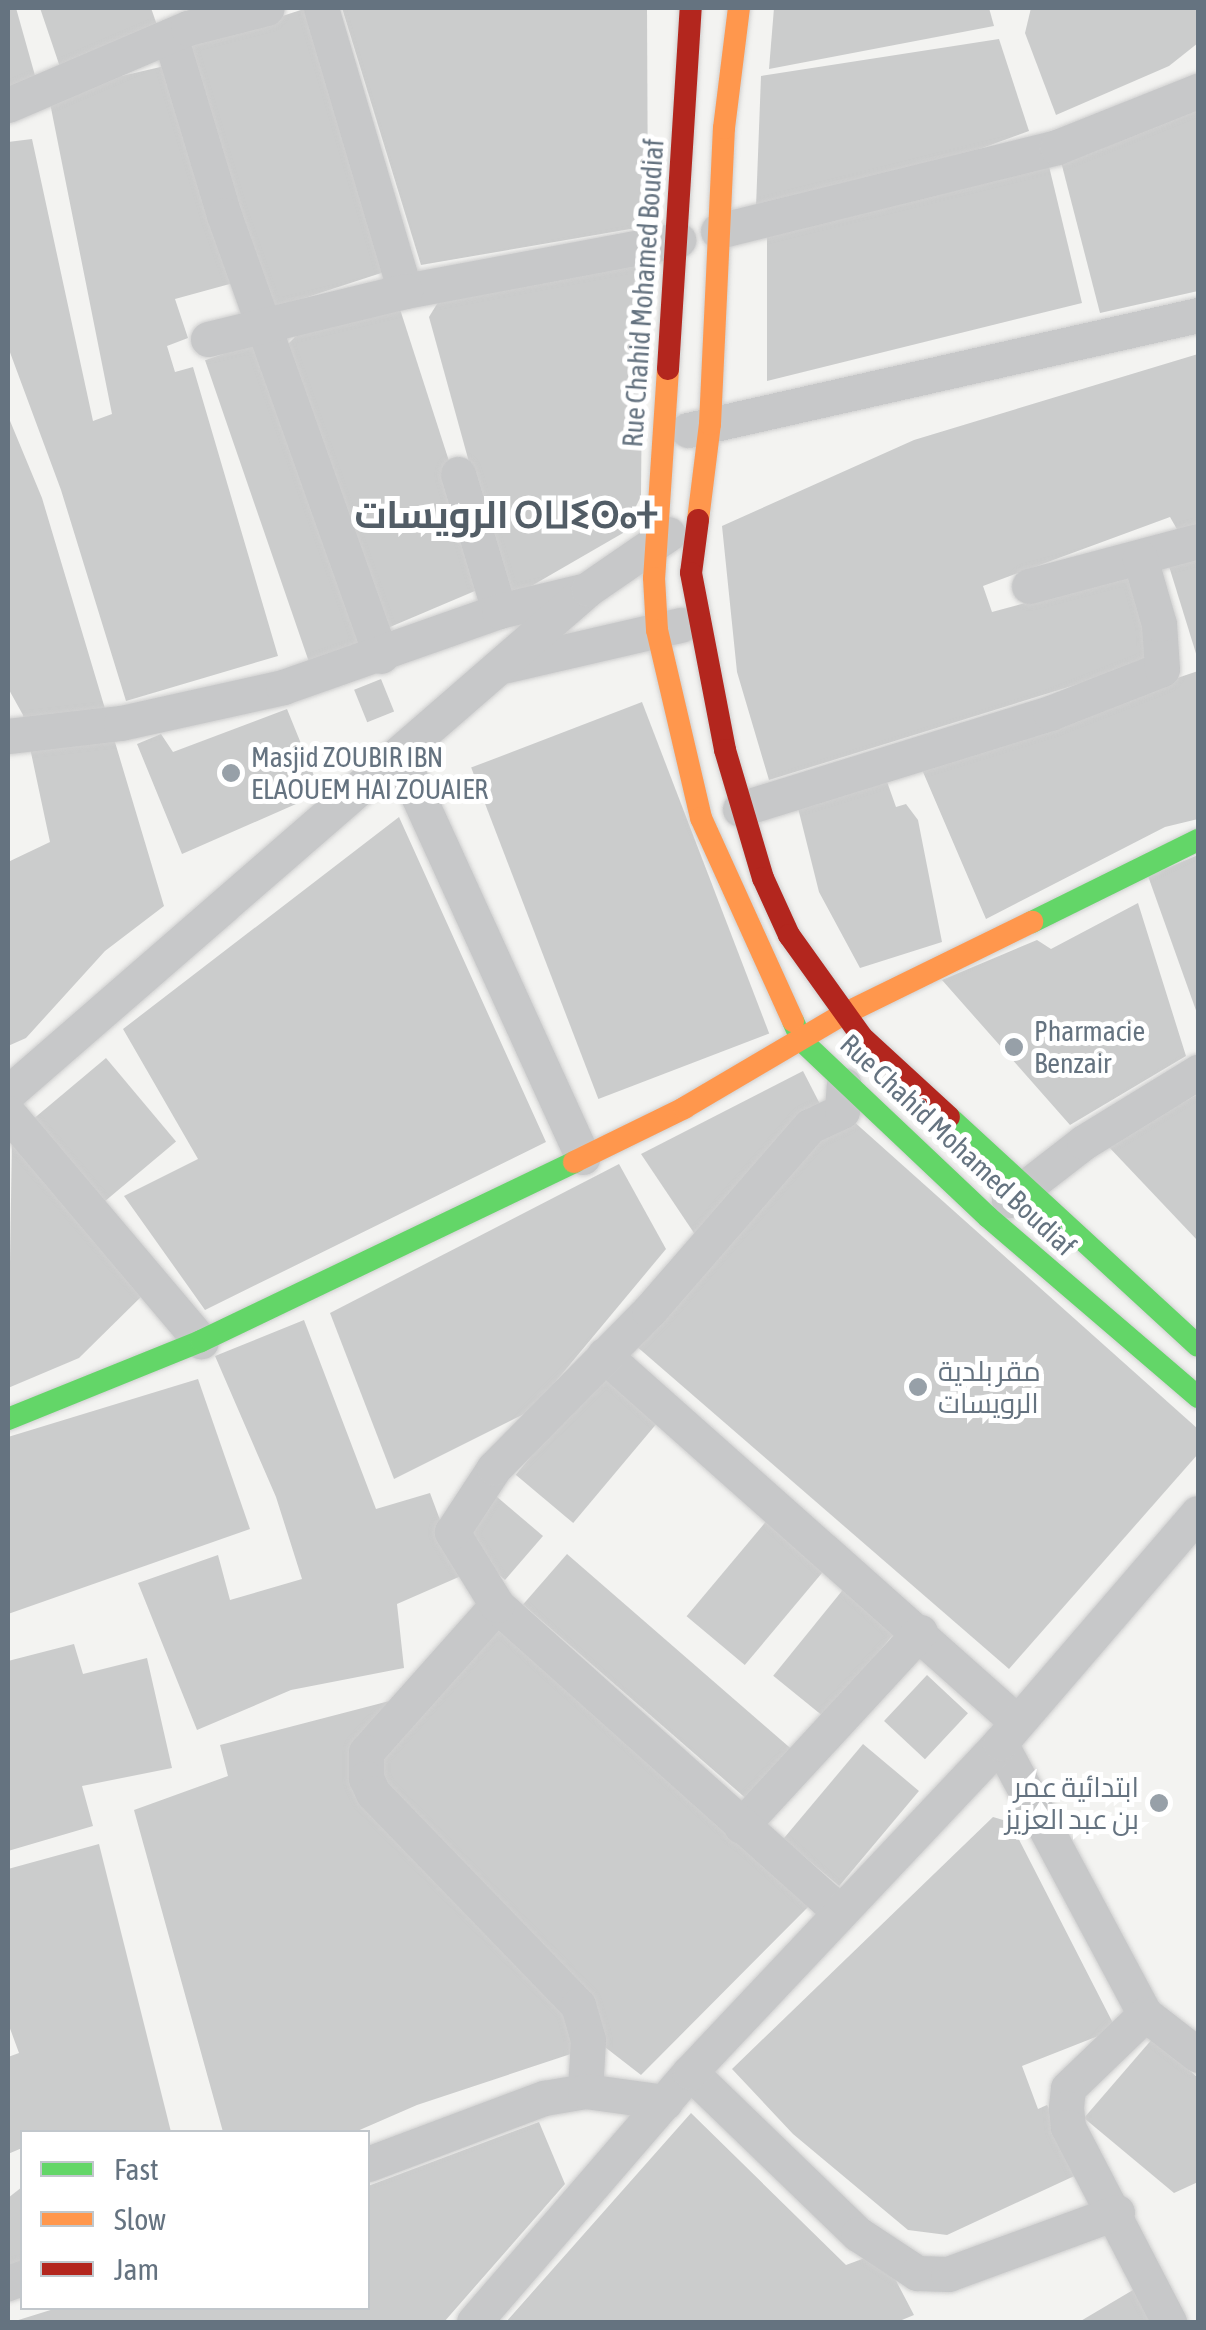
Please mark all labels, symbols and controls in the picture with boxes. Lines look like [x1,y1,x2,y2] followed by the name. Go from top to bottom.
[615,138,671,448] street label: Rue Chahid Mohamed Boudiaf
[354,492,658,538] district label: الرويسات ⵔⵡⵉⵙⴰⵜ
[251,740,488,806] place label: Masjid ZOUBIR IBN ELAOUEM HAI ZOUAIER
[220,762,242,784] marker: Masjid ZOUBIR IBN ELAOUEM HAI ZOUAIER
[1034,1014,1145,1080] place label: Pharmacie Benzair
[833,1027,1083,1263] street label: Rue Chahid Mohamed Boudiaf
[1003,1036,1025,1058] marker: Pharmacie Benzair
[938,1354,1041,1420] place label: مقر بلدية الرويسات
[907,1376,929,1398] marker: مقر بلدية الرويسات
[1005,1770,1139,1836] place label: ابتدائية عمر بن عبد العزيز
[1148,1792,1170,1814] marker: ابتدائية عمر بن عبد العزيز
[20,2130,370,2310] legend
[114,2152,159,2186] text: Fast
[114,2202,166,2236] text: Slow
[114,2252,159,2286] text: Jam

